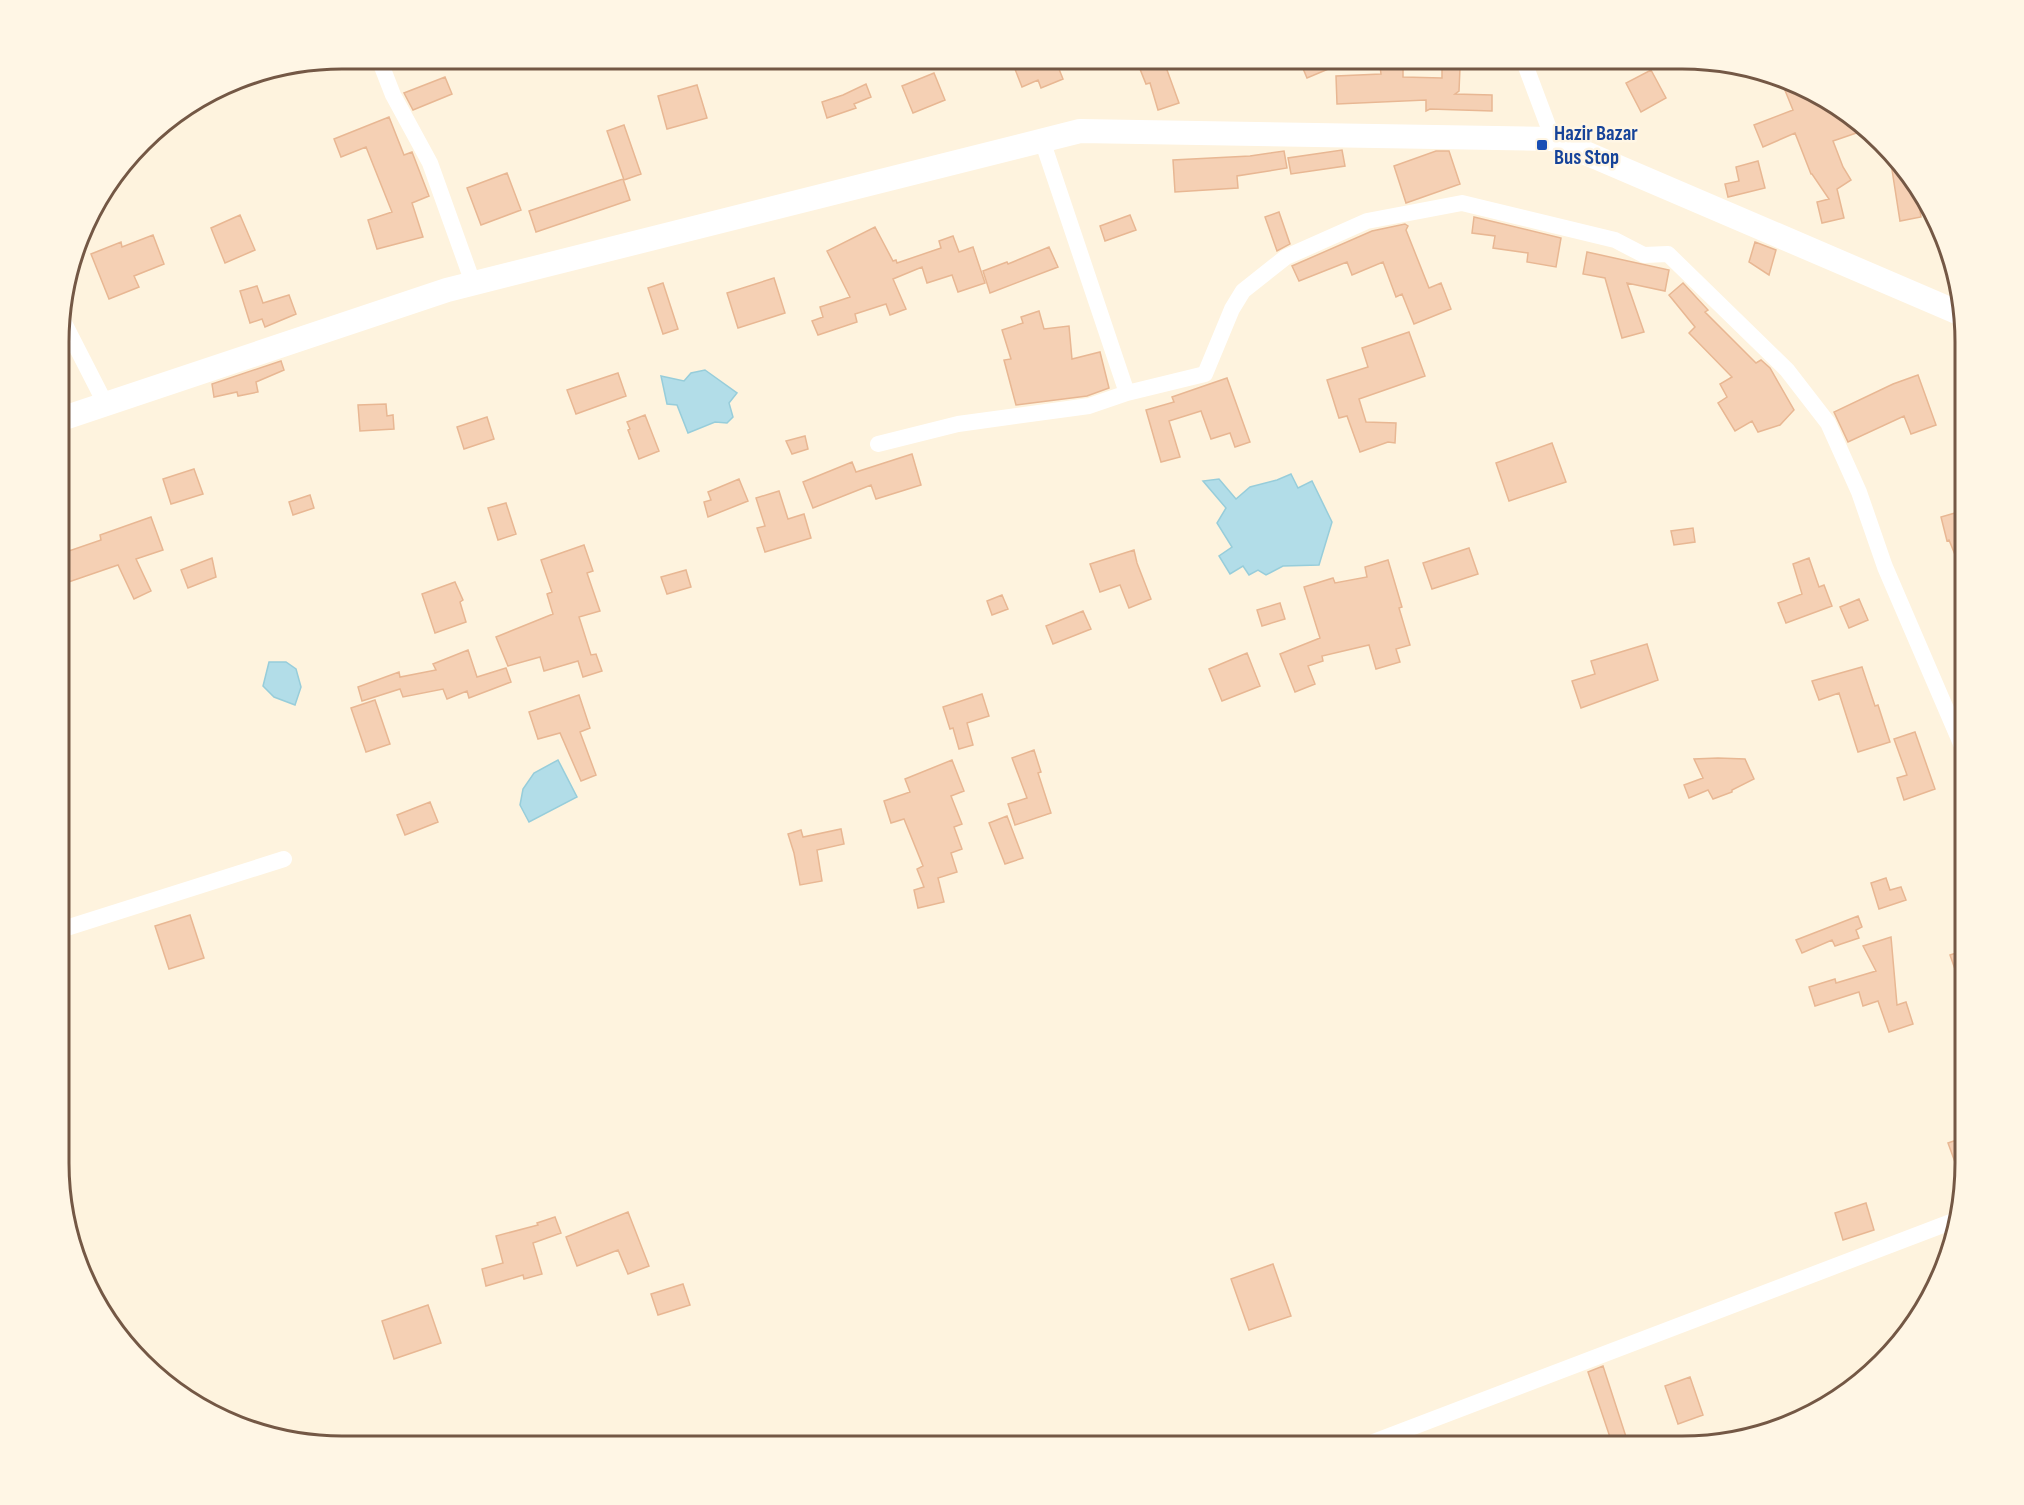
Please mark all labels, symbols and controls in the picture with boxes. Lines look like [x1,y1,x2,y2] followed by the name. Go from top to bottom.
[1554,121,1638,170] place label: Hazir Bazar Bus Stop
[1535,138,1549,152] marker: Hazir Bazar Bus Stop

